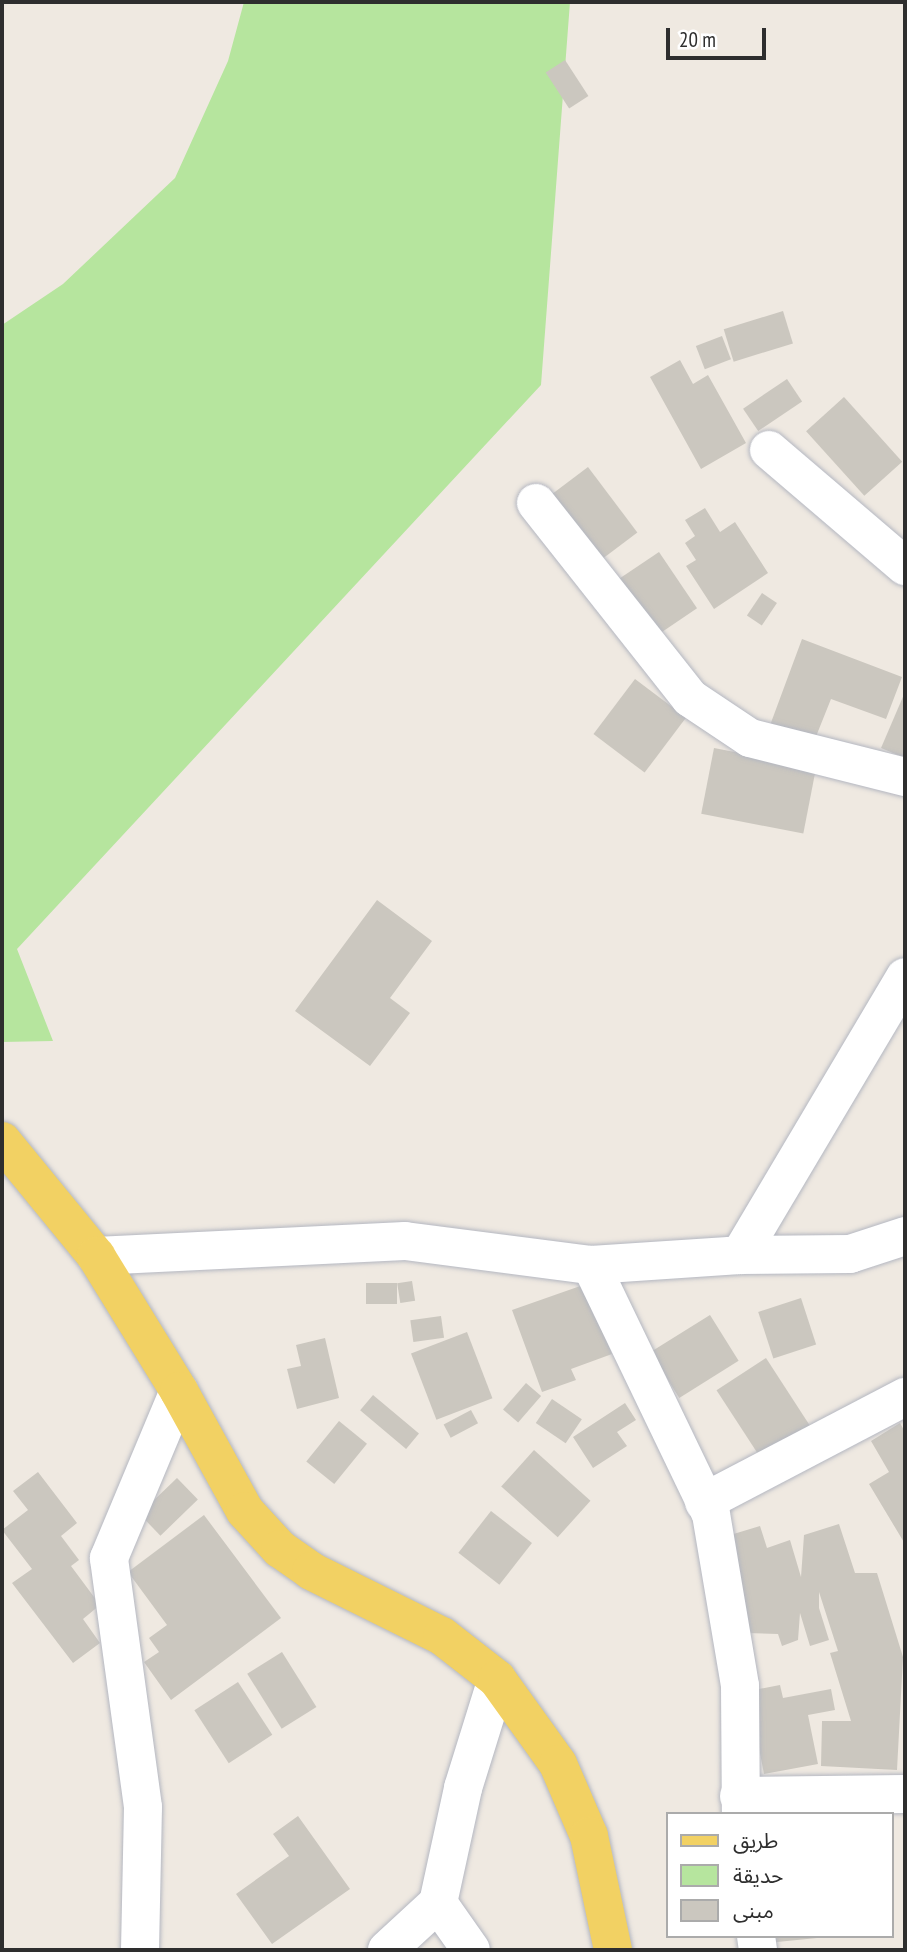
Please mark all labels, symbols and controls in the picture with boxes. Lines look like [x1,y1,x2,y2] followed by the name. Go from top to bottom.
[669,14,769,58] scale bar
[679,26,716,53] text: 20 m
[666,1812,893,1938] legend
[733,1827,778,1854] text: طريق
[733,1862,783,1889] text: حديقة
[733,1897,774,1924] text: مبنى

